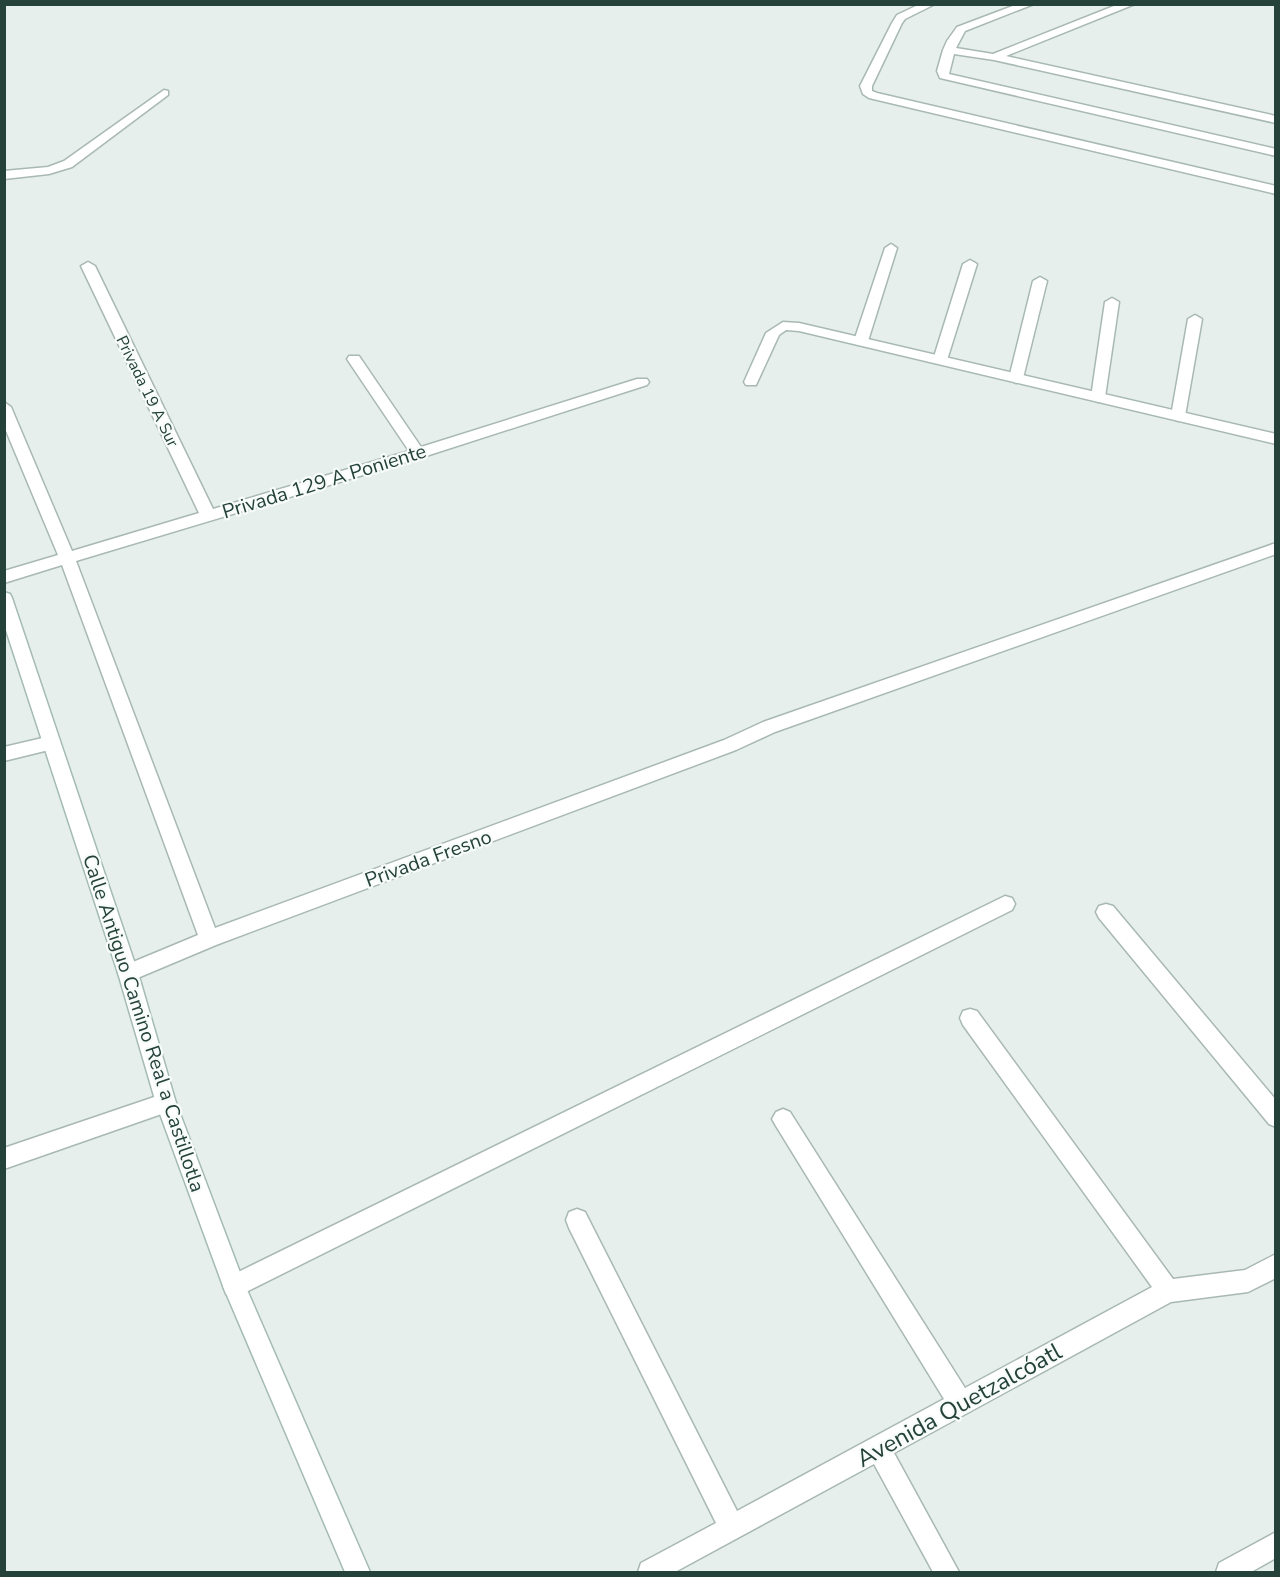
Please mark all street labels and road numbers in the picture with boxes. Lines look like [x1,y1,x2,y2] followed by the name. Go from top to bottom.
[111,332,184,451] street label: Privada 19 A Sur
[219,438,430,525] street label: Privada 129 A Poniente
[361,823,495,894] street label: Privada Fresno
[76,851,211,1195] street label: Calle Antiguo Camino Real a Castillotla
[851,1335,1067,1475] street label: Avenida Quetzalcóatl

